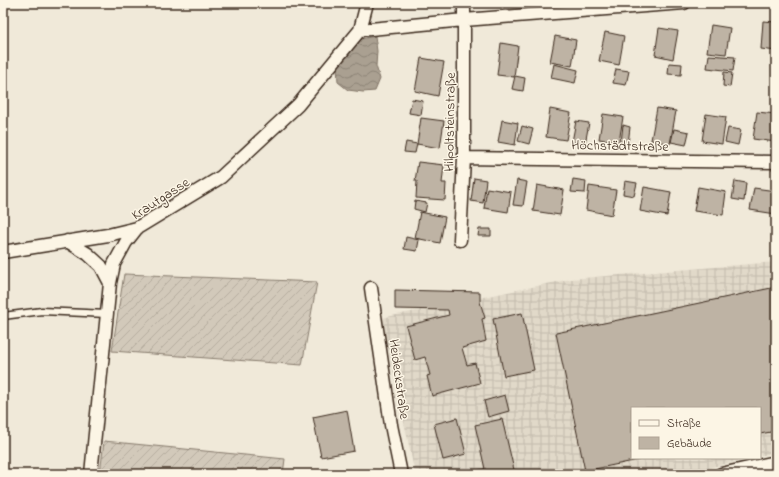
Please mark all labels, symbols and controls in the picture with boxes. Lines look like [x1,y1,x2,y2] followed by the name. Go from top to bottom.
[439,71,462,172] street label: Hilpoltsteinstraße
[571,135,669,158] street label: Höchstädtstraße
[128,172,195,227] street label: Krautgasse
[382,338,415,421] street label: Heideckstraße
[631,407,761,459] legend
[667,415,701,433] text: Straße
[667,435,712,453] text: Gebäude

